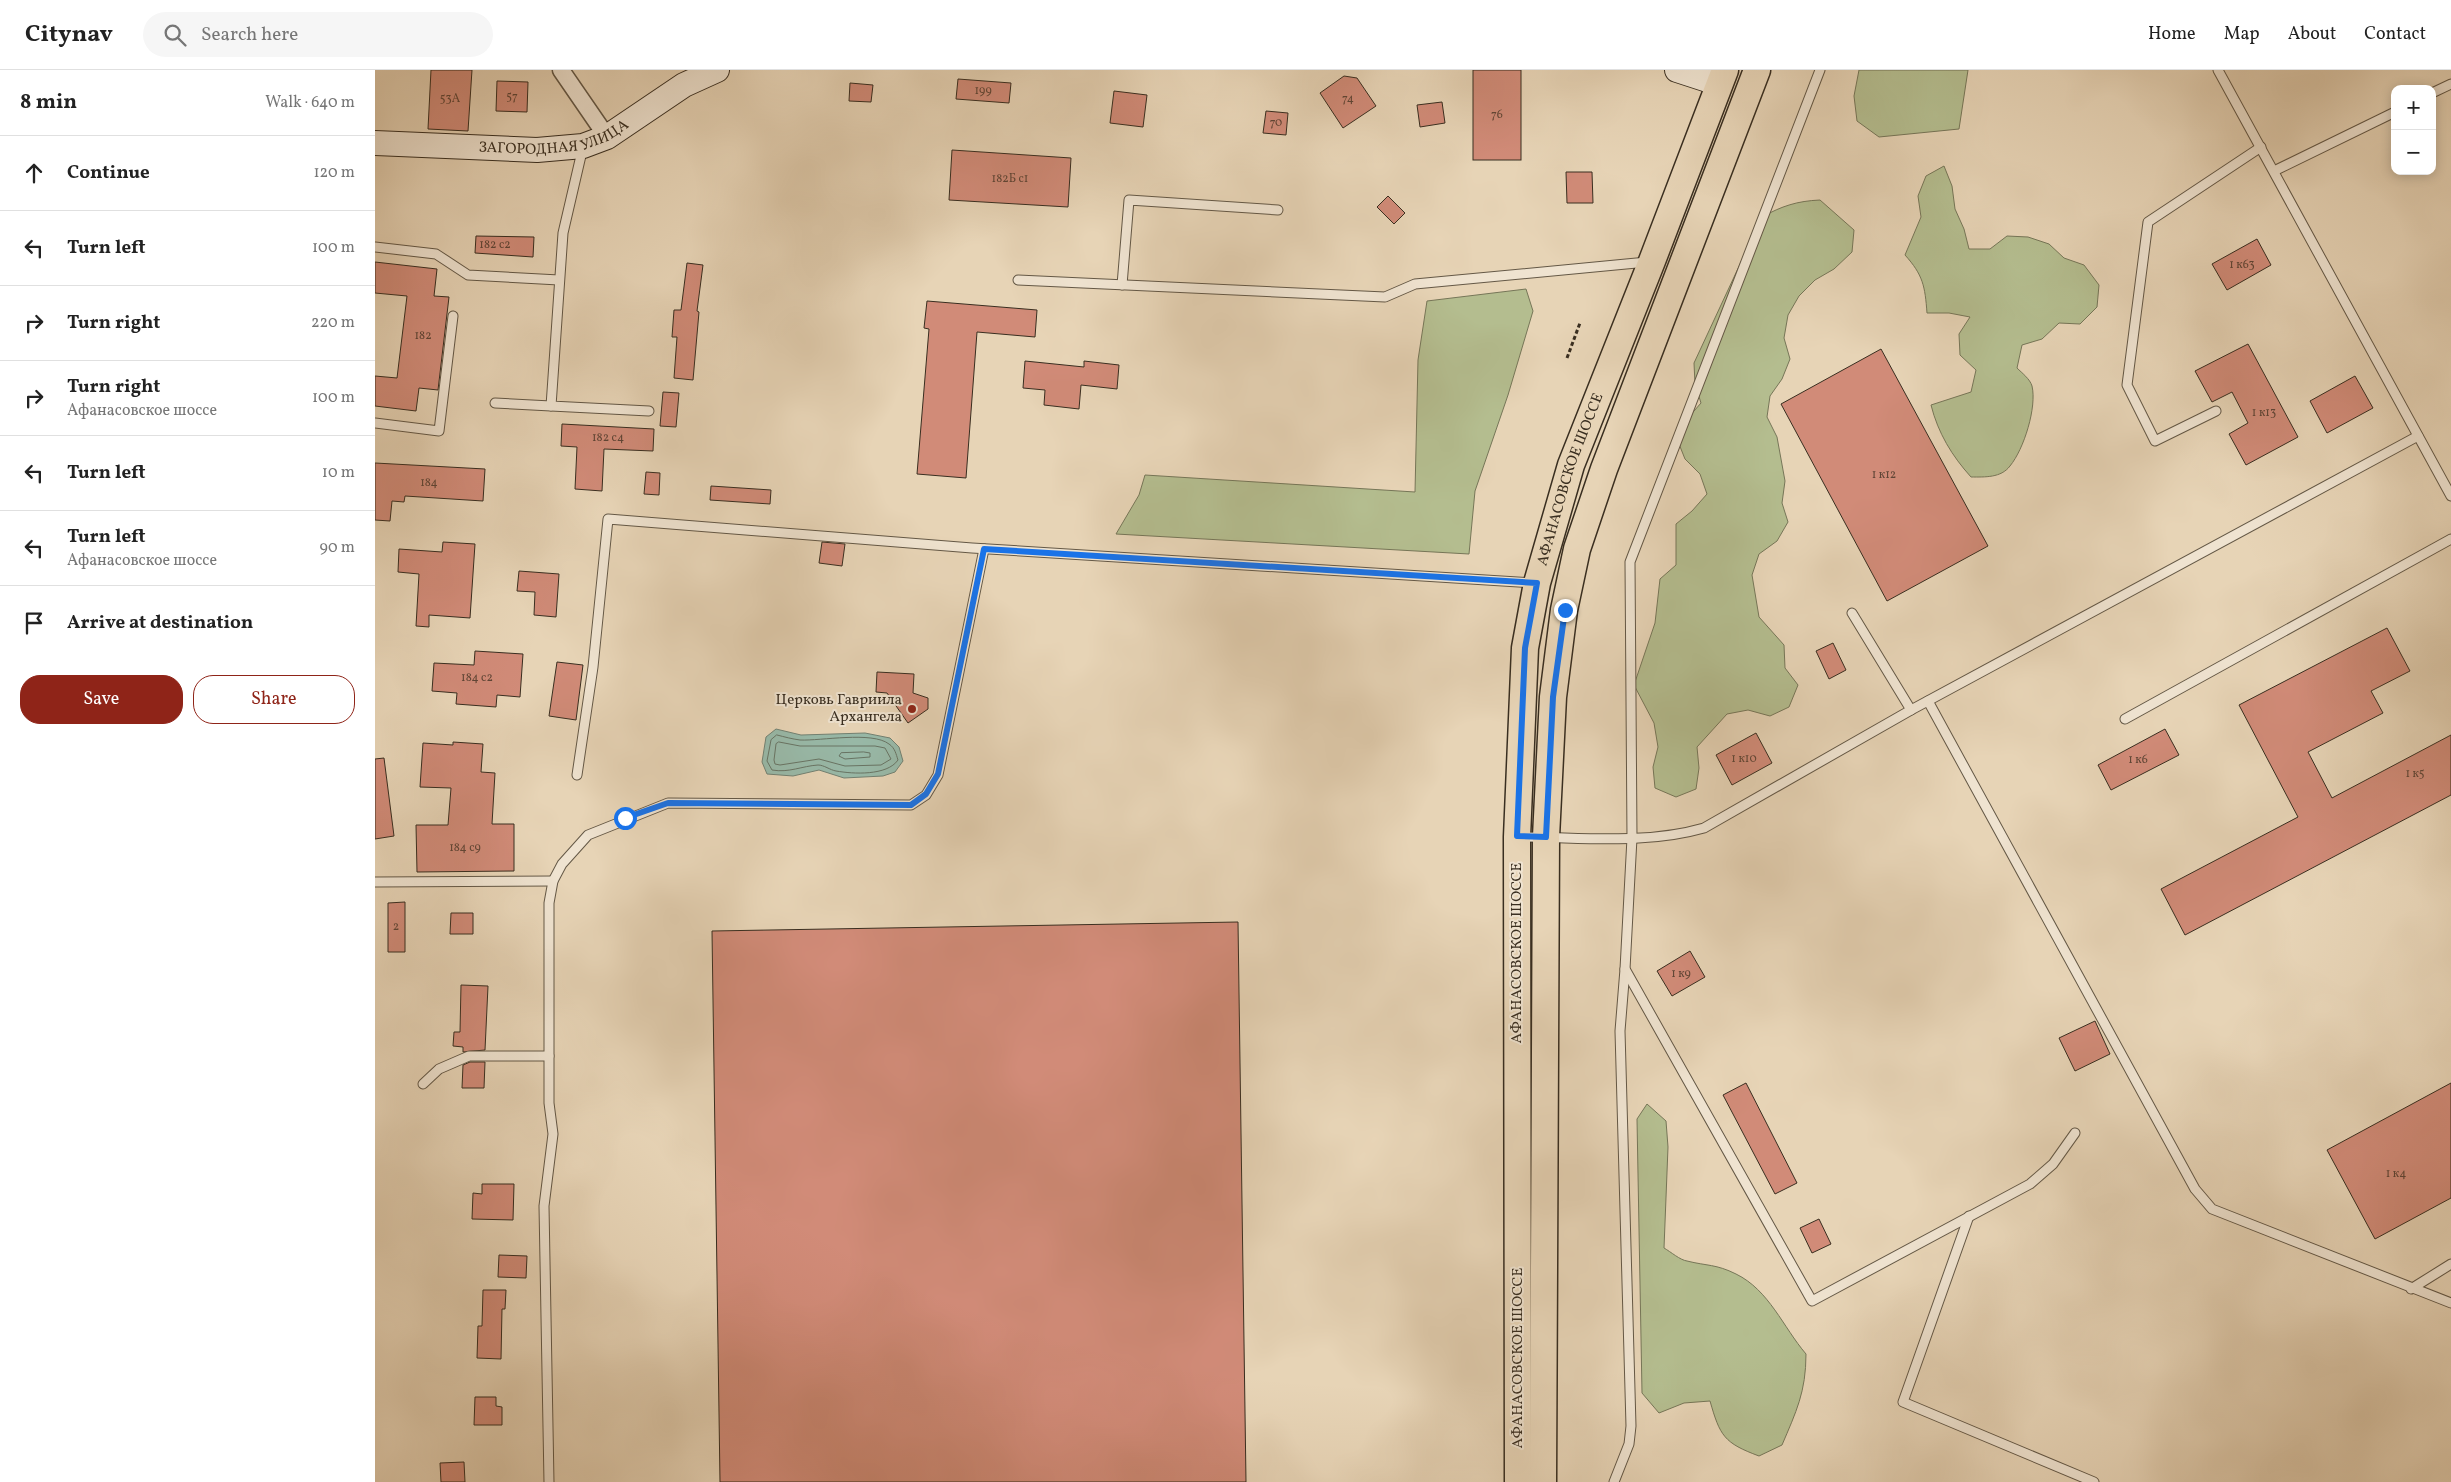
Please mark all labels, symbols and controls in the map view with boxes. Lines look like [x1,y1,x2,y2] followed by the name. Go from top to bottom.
[143,12,493,57] search box
[25,18,113,52] text: Citynav
[161,21,189,49] icon: search
[201,22,298,48] text: Search here
[2148,22,2196,47] text: Home
[2224,22,2260,47] text: Map
[2288,22,2336,47] text: About
[2364,22,2426,47] text: Contact
[974,83,992,99] house number: 199
[2391,85,2436,175] map controls
[2391,85,2436,130] button: +
[20,88,77,117] text: 8 min
[506,89,518,105] house number: 57
[440,91,461,107] house number: 53А
[1342,91,1354,107] house number: 74
[265,92,355,114] text: Walk · 640 m
[1491,107,1503,123] house number: 76
[478,114,633,161] street label: ЗАГОРОДНАЯ УЛИЦА
[1270,115,1282,131] house number: 70
[2391,130,2436,175] button: −
[20,159,48,187] icon: ahead
[67,160,150,186] text: Continue
[313,162,355,184] text: 120 m
[991,171,1029,187] house number: 182Б с1
[20,234,48,262] icon: left
[67,235,146,261] text: Turn left
[312,237,355,259] text: 100 m
[479,237,511,253] house number: 182 с2
[2229,257,2255,273] house number: 1 к63
[20,309,48,337] icon: right
[67,310,160,336] text: Turn right
[311,312,355,334] text: 220 m
[414,328,432,344] house number: 182
[67,374,160,400] text: Turn right
[20,384,48,412] icon: right
[312,387,355,409] text: 100 m
[1532,390,1609,568] street label: АФАНАСОВСКОЕ ШОССЕ
[67,400,217,422] text: Афанасовское шоссе
[2252,405,2276,421] house number: 1 к13
[592,430,624,446] house number: 182 с4
[20,459,48,487] icon: left
[67,460,146,486] text: Turn left
[322,462,355,484] text: 10 m
[1872,467,1896,483] house number: 1 к12
[420,475,438,491] house number: 184
[67,524,146,550] text: Turn left
[20,534,48,562] icon: left
[319,537,355,559] text: 90 m
[67,550,217,572] text: Афанасовское шоссе
[1554,599,1577,622] route end
[20,609,48,637] icon: arrive
[67,610,253,636] text: Arrive at destination
[461,670,493,686] house number: 184 с2
[20,675,183,724] button: Save
[193,675,355,724] button: Share
[775,690,902,728] place label: Церковь Гавриила Архангела
[906,703,918,715] marker: Церковь Гавриила Архангела
[1731,751,1757,767] house number: 1 к10
[2128,752,2148,768] house number: 1 к6
[2405,766,2425,782] house number: 1 к5
[614,807,637,830] route start
[449,840,481,856] house number: 184 с9
[1507,863,1528,1043] street label: АФАНАСОВСКОЕ ШОССЕ
[393,919,399,935] house number: 2
[1671,966,1691,982] house number: 1 к9
[2386,1166,2406,1182] house number: 1 к4
[1508,1268,1529,1448] street label: АФАНАСОВСКОЕ ШОССЕ

